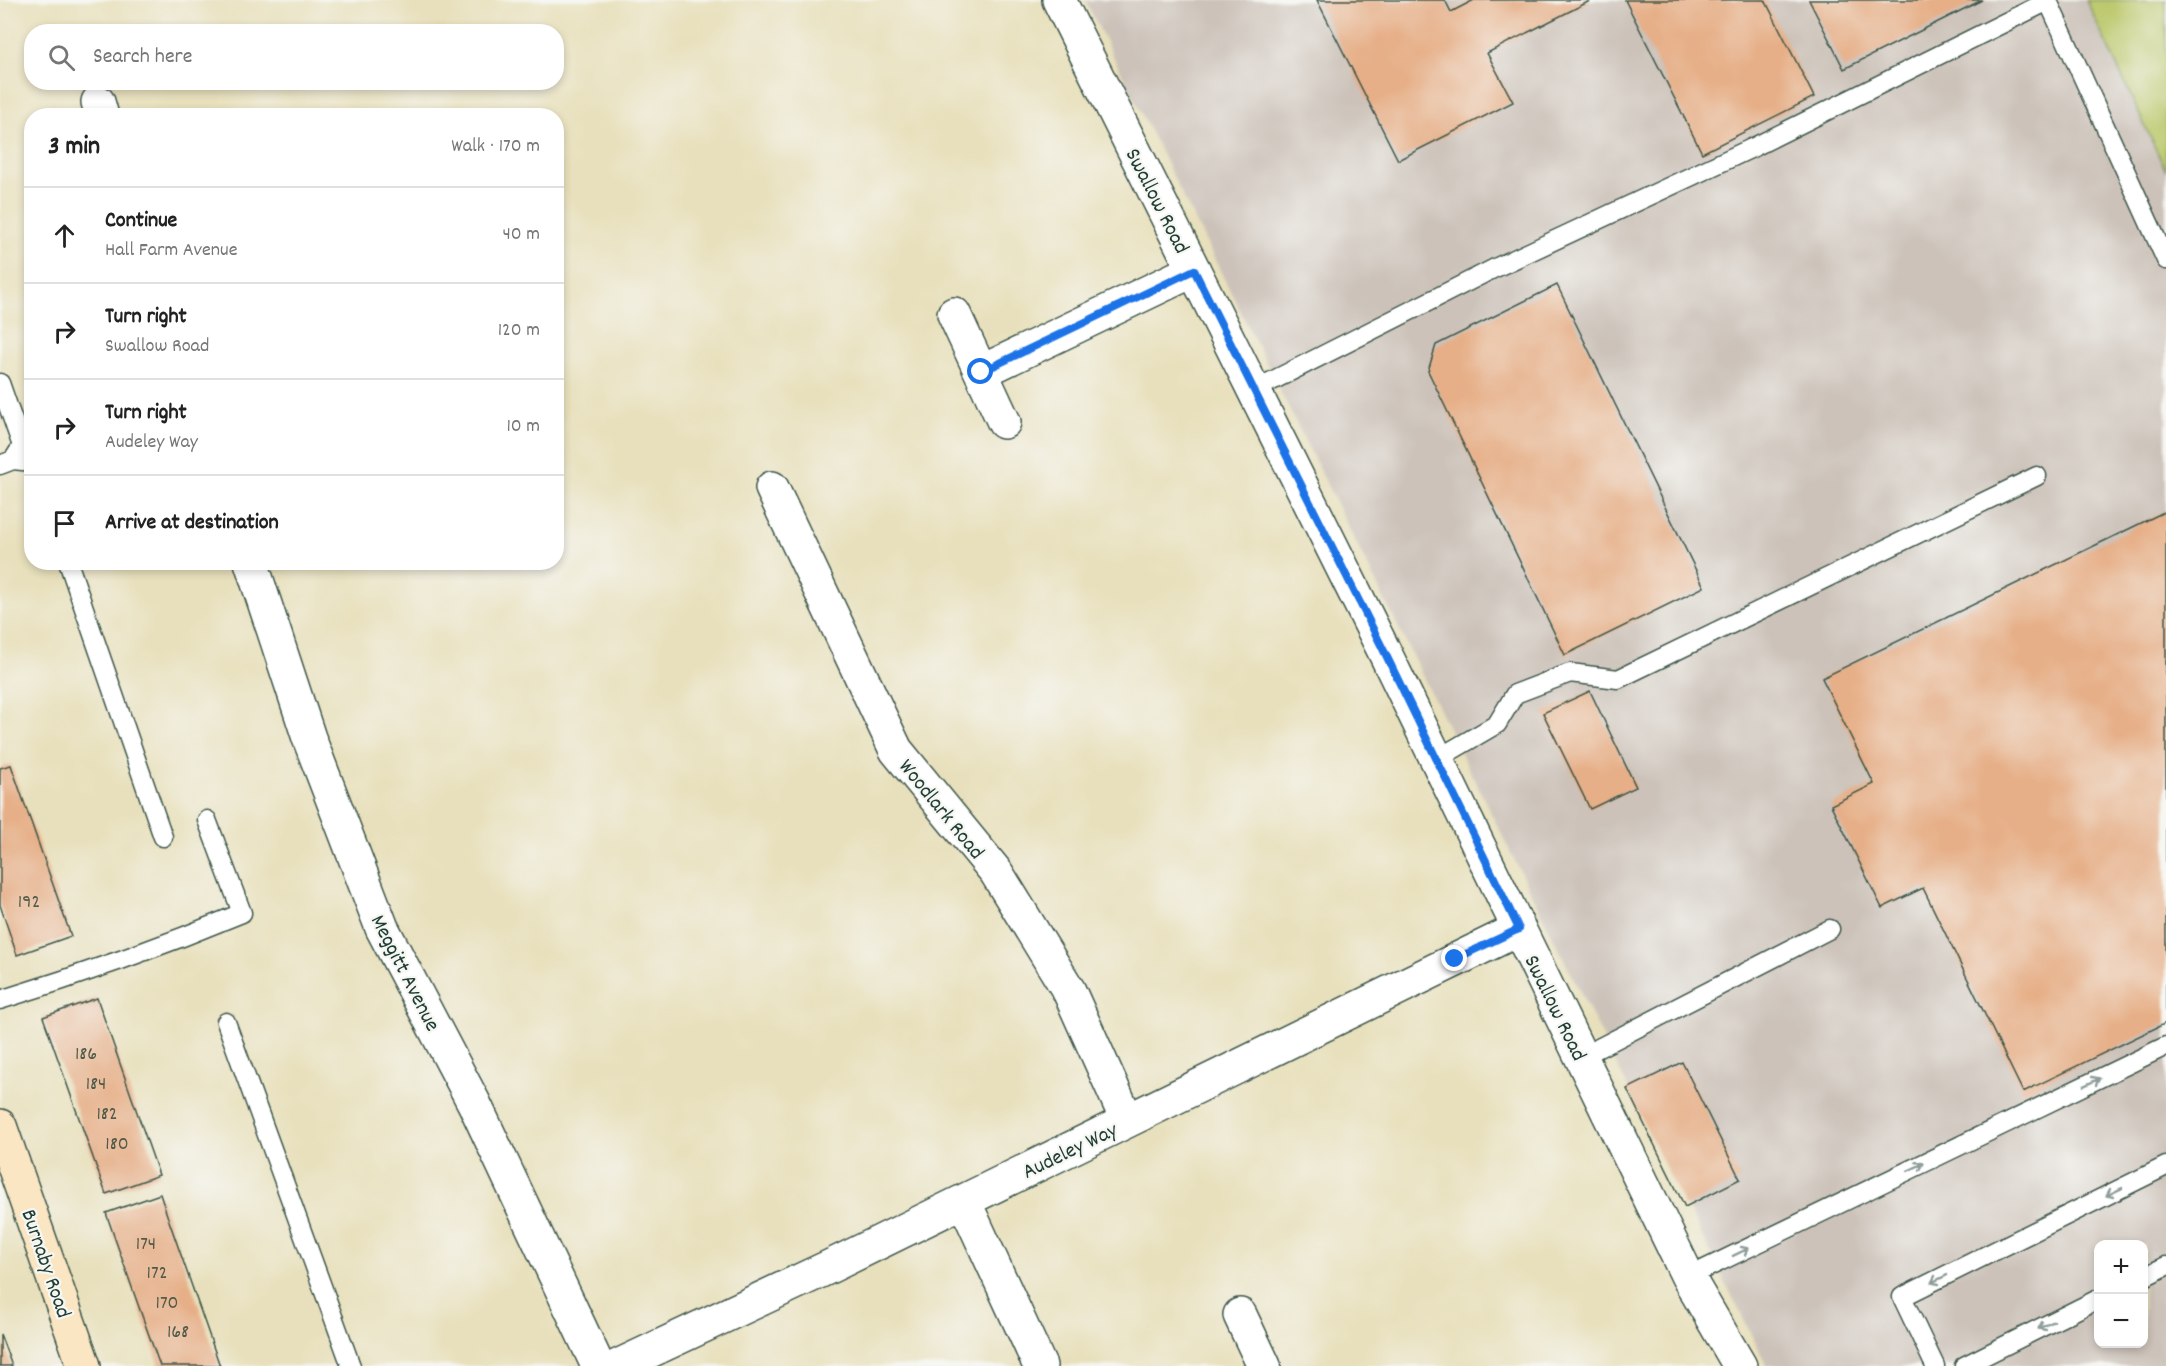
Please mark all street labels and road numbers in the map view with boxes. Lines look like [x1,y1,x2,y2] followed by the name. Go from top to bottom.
[1116,143,1196,260] street label: Swallow Road
[890,753,991,867] street label: Woodlark Road
[361,910,447,1037] street label: Meggitt Avenue
[1515,950,1593,1067] street label: Swallow Road
[1018,1115,1124,1188] street label: Audeley Way
[12,1206,78,1323] street label: Burnaby Road

